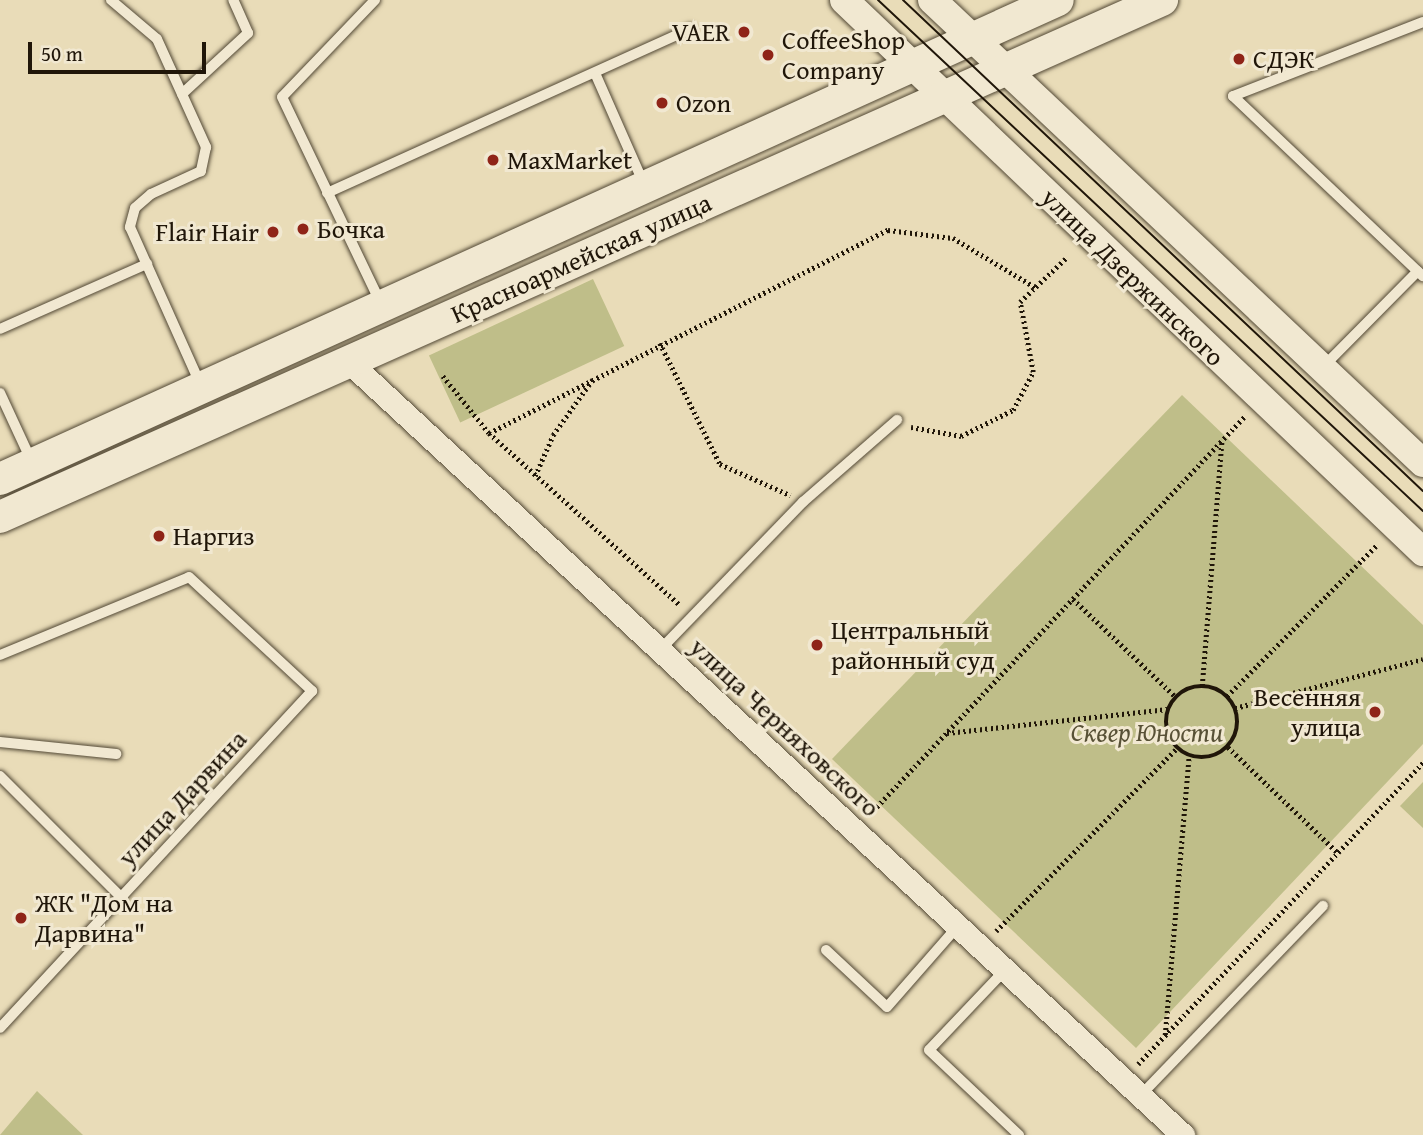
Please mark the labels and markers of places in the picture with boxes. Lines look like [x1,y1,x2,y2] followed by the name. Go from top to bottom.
[672,16,730,48] place label: VAER
[736,24,752,40] marker: VAER
[782,24,905,86] place label: CoffeeShop Company
[1253,43,1315,75] place label: СДЭК
[760,47,776,63] marker: CoffeeShop Company
[1231,51,1247,67] marker: СДЭК
[676,87,731,119] place label: Ozon
[654,95,670,111] marker: Ozon
[507,144,632,176] place label: MaxMarket
[485,152,501,168] marker: MaxMarket
[317,213,385,245] place label: Бочка
[155,216,259,248] place label: Flair Hair
[295,221,311,237] marker: Бочка
[265,224,281,240] marker: Flair Hair
[173,520,254,552] place label: Наргиз
[151,528,167,544] marker: Наргиз
[831,614,995,676] place label: Центральный районный суд
[809,637,825,653] marker: Центральный районный суд
[1254,681,1361,742] place label: Весенняя улица
[1367,704,1383,720] marker: Весенняя улица
[35,887,173,948] place label: ЖК "Дом на Дарвина"
[13,910,29,926] marker: ЖК "Дом на Дарвина"

